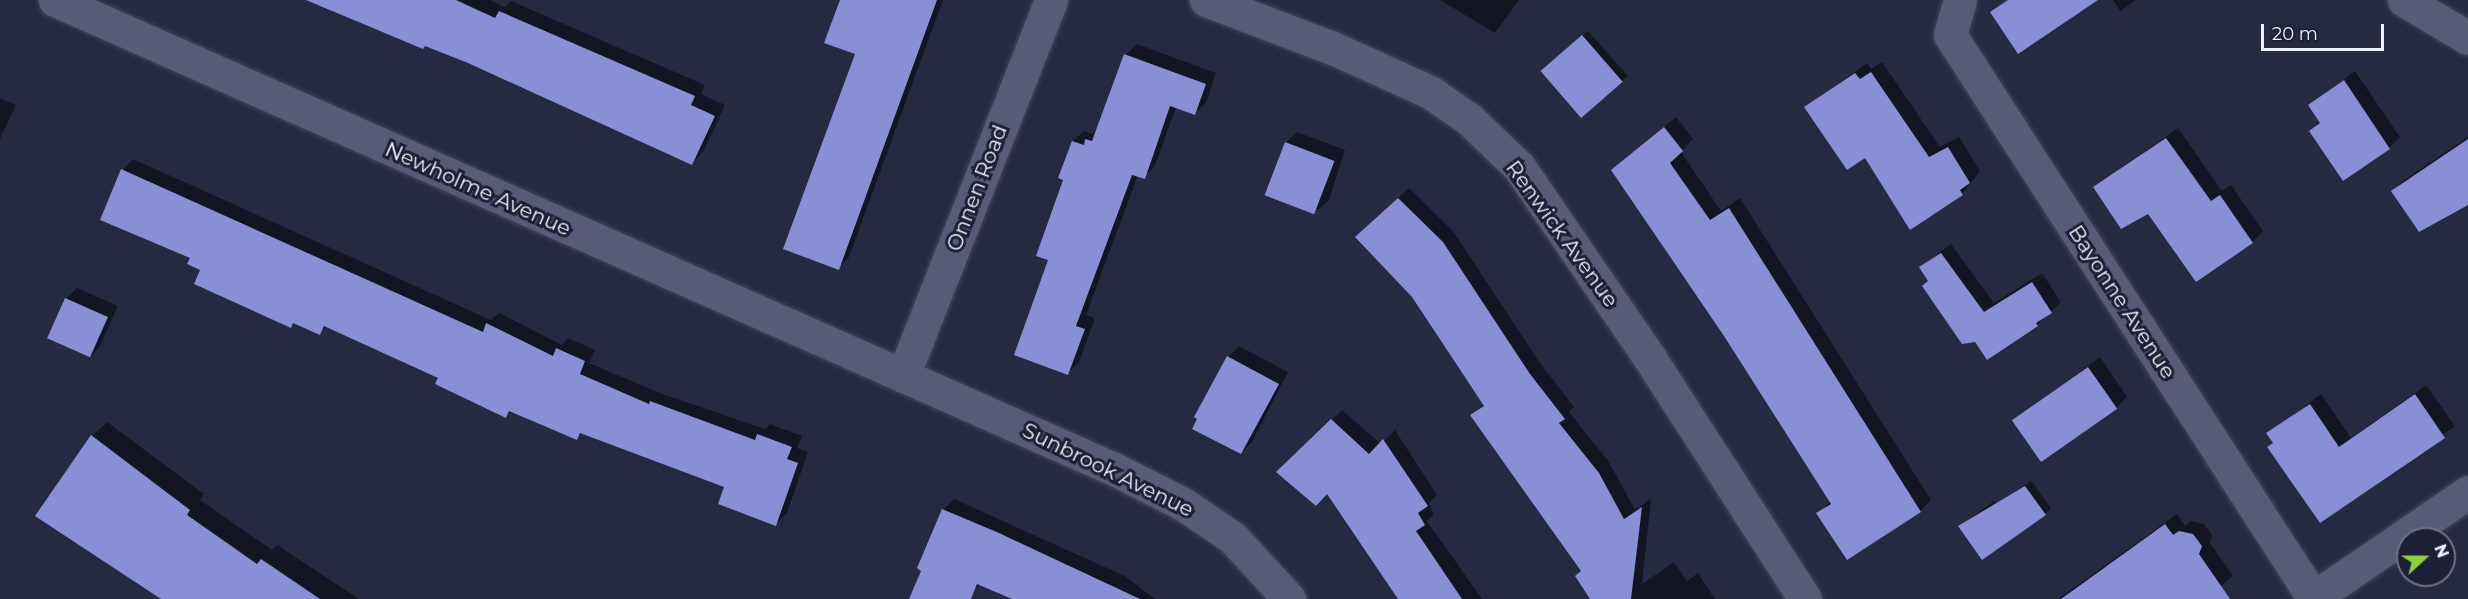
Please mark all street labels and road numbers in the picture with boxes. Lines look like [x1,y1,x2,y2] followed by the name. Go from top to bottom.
[941,121,1013,255] street label: Onnen Road
[381,137,575,241] street label: Newholme Avenue
[1500,156,1624,312] street label: Renwick Avenue
[2063,221,2181,383] street label: Bayonne Avenue
[1018,418,1198,522] street label: Sunbrook Avenue

